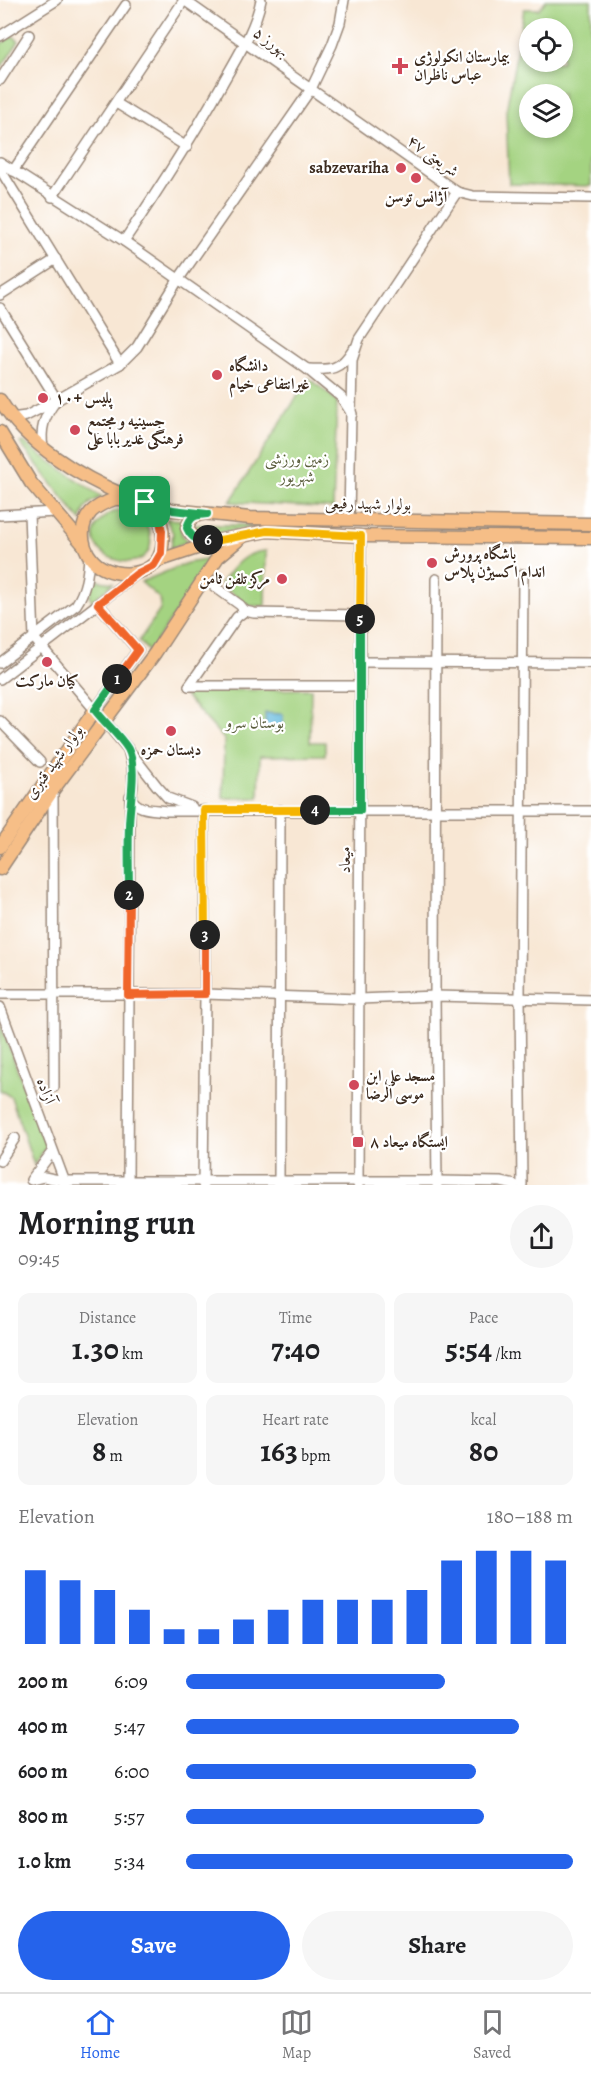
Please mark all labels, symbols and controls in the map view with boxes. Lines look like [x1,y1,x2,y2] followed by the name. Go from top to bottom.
[519,18,573,138] map controls
[519,18,573,72] button: locate
[249,22,293,62] street label: بهورز ۵
[414,46,510,86] place label: بیمارستان انکولوژی عباس ناظران
[391,57,409,75] marker: بیمارستان انکولوژی عباس ناظران
[519,84,573,138] button: layers
[403,130,463,182] street label: شریعتی ۴۷
[309,157,389,179] place label: sabzevariha
[394,161,408,175] marker: sabzevariha
[409,171,423,185] marker: آژانس توسن
[385,186,450,208] place label: آژانس توسن
[229,355,310,398] place label: دانشگاه غیرانتفاعی خیام
[210,368,224,382] marker: دانشگاه غیرانتفاعی خیام
[55,387,113,410] place label: پلیس +۱۰
[36,391,50,405] marker: پلیس +۱۰
[86,410,184,451] place label: جسینیه و مجتمع فرهنگی غدیر بابا علی
[68,423,82,437] marker: جسینیه و مجتمع فرهنگی غدیر بابا علی
[265,448,329,488] park label: زمین ورزشی شهریور
[119,476,170,527] pin
[128,485,161,518] icon: arrive
[325,492,411,516] street label: بولوار شهید رفیعی
[193,525,223,555] pin: 6
[204,529,212,551] text: 6
[444,543,545,586] place label: باشگاه پرورش اندام اکسیژن پلاس
[425,556,439,570] marker: باشگاه پرورش اندام اکسیژن پلاس
[199,568,270,590] place label: مرکز تلفن ثامن
[275,572,289,586] marker: مرکز تلفن ثامن
[345,604,375,634] pin: 5
[357,608,363,630] text: 5
[40,655,54,669] marker: کیان مارکت
[102,664,132,694] pin: 1
[114,668,120,690] text: 1
[15,670,79,692] place label: کیان مارکت
[224,712,284,734] park label: بوستان سرو
[20,720,88,804] street label: بولوار شهید قنبری
[164,724,178,738] marker: دبستان حمزه
[140,739,202,761] place label: دبستان حمزه
[300,795,330,825] pin: 4
[311,799,319,821] text: 4
[334,847,356,873] street label: میعاد
[114,880,144,910] pin: 2
[125,884,133,906] text: 2
[190,920,220,950] pin: 3
[202,924,208,946] text: 3
[366,1065,435,1105] place label: مسجد علی ابن موسی الرضا
[31,1075,61,1109] street label: آزاده
[347,1078,361,1092] marker: مسجد علی ابن موسی الرضا
[370,1131,448,1153] place label: ایستگاه میعاد ۸
[351,1135,365,1149] marker: ایستگاه میعاد ۸
[18,1200,195,1245] text: Morning run
[510,1205,573,1268] button: share
[18,1245,60,1272] text: 09:45
[79,1307,136,1329] text: Distance
[279,1307,312,1329] text: Time
[469,1307,498,1329] text: Pace
[72,1329,119,1369] text: 1.30
[271,1329,320,1369] text: 7:40
[445,1329,492,1369] text: 5:54
[119,1343,143,1365] text: km
[492,1343,522,1365] text: /km
[77,1409,138,1431] text: Elevation
[262,1409,329,1431] text: Heart rate
[471,1409,496,1431] text: kcal
[92,1431,106,1471] text: 8
[260,1431,298,1471] text: 163
[469,1431,498,1471] text: 80
[106,1445,123,1467] text: m
[298,1445,331,1467] text: bpm
[18,1503,95,1530] text: Elevation
[487,1503,573,1530] text: 180–188 m
[18,1668,68,1695] text: 200 m
[114,1668,148,1695] text: 6:09
[18,1713,68,1740] text: 400 m
[114,1713,145,1740] text: 5:47
[18,1758,68,1785] text: 600 m
[114,1758,149,1785] text: 6:00
[18,1803,68,1830] text: 800 m
[114,1803,144,1830] text: 5:57
[18,1848,71,1875] text: 1.0 km
[114,1848,145,1875] text: 5:34
[18,1911,290,1980] button: Save
[302,1911,573,1980] button: Share
[80,2006,120,2064] tab: Home
[280,2006,313,2064] tab: Map
[473,2006,511,2064] tab: Saved

